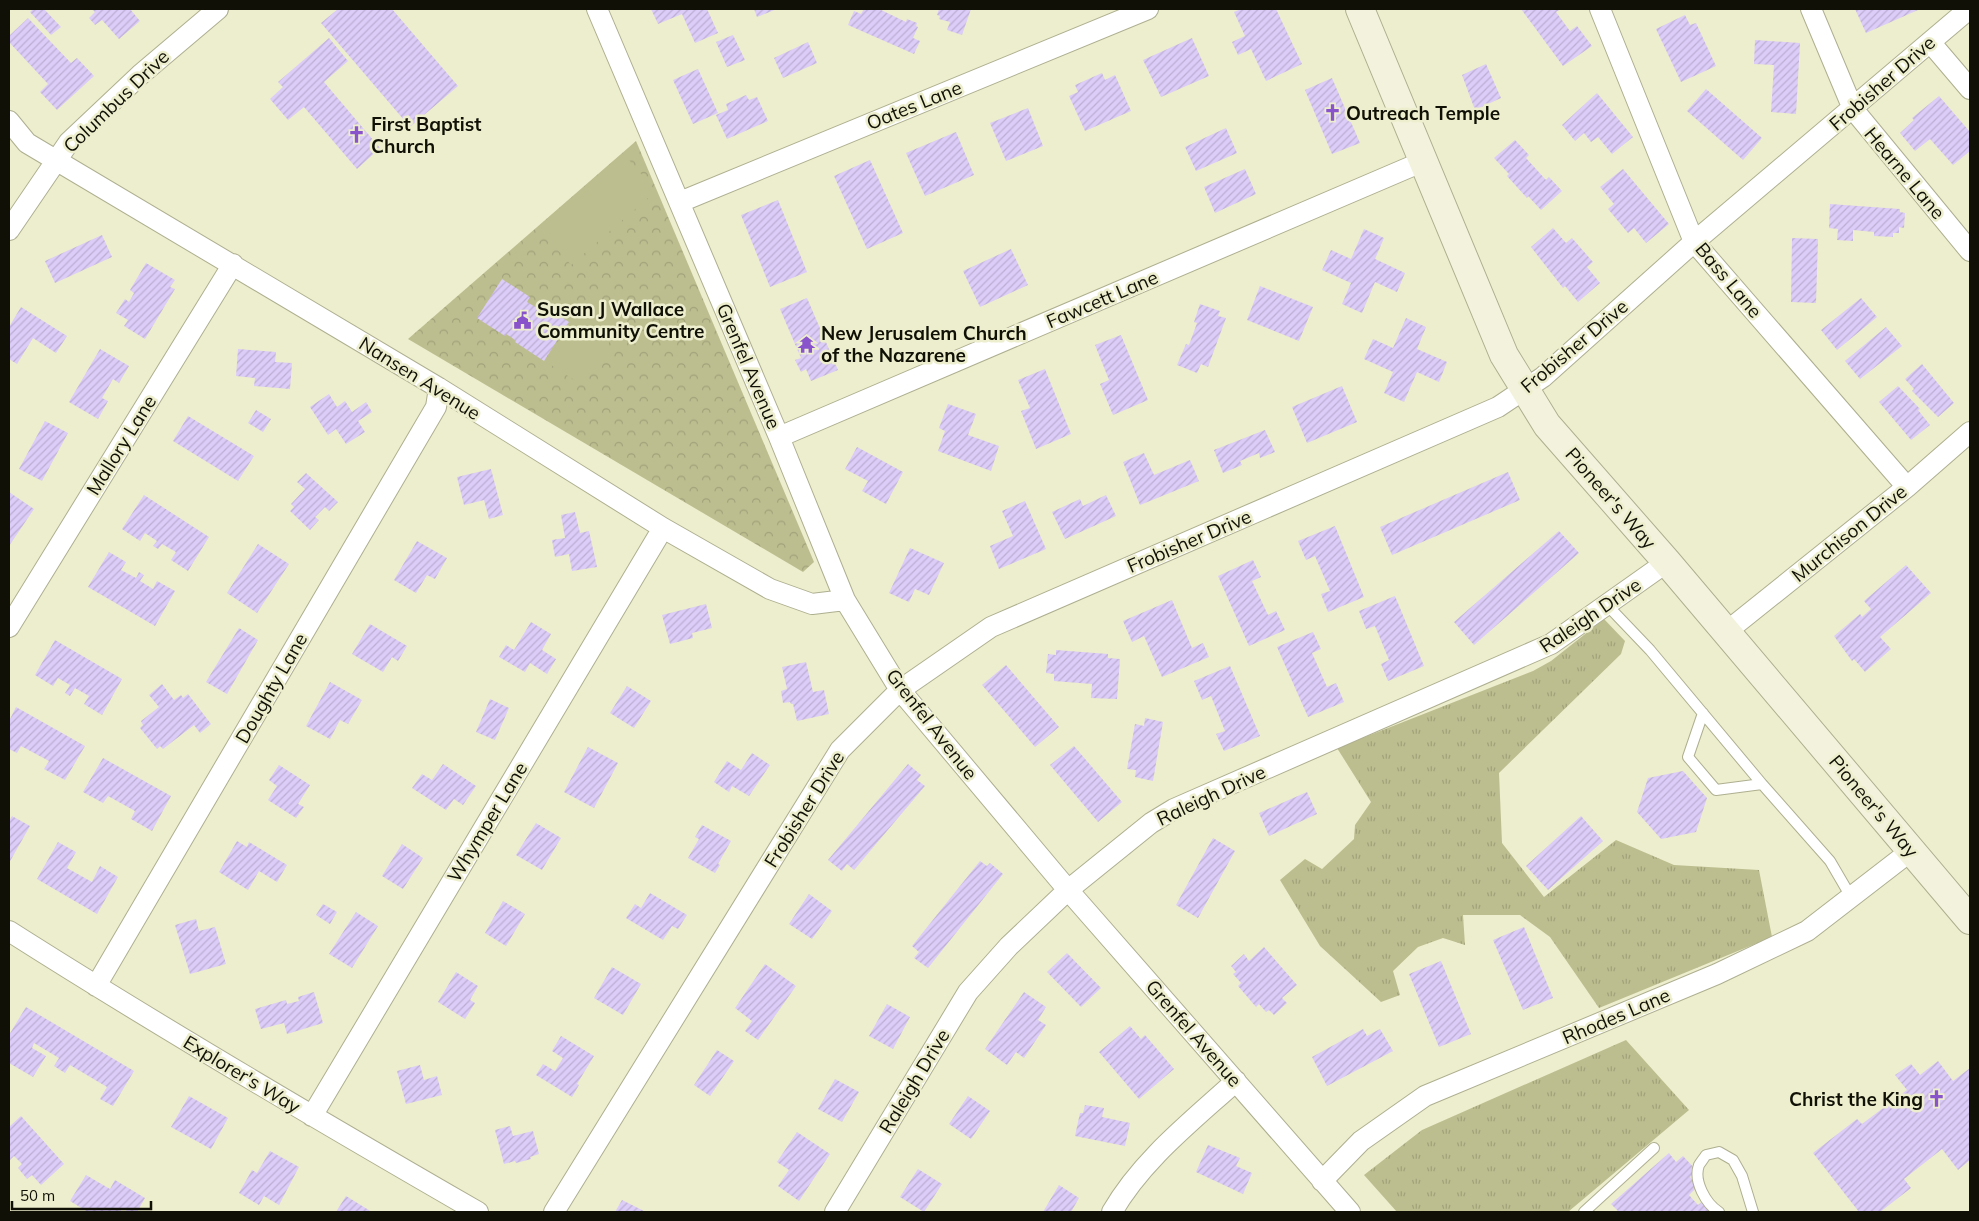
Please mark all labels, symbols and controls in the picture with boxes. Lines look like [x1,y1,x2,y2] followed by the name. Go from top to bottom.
[1824,30,1940,136] street label: Frobisher Drive
[58,44,174,158] street label: Columbus Drive
[863,75,965,135] street label: Oates Lane
[1346,101,1500,125] place label: Outreach Temple
[1322,103,1342,123] church icon: Outreach Temple
[371,112,481,158] place label: First Baptist Church
[1860,122,1950,224] street label: Hearne Lane
[347,125,367,145] church icon: First Baptist Church
[1690,237,1768,323] street label: Bass Lane
[1043,265,1161,333] street label: Fawcett Lane
[1515,294,1633,398] street label: Frobisher Drive
[537,297,705,343] place label: Susan J Wallace Community Centre
[712,300,786,432] street label: Grenfel Avenue
[513,310,533,330] public building icon: Susan J Wallace Community Centre
[821,321,1027,367] place label: New Jerusalem Church of the Nazarene
[355,331,485,425] street label: Nansen Avenue
[797,334,817,354] temple icon: New Jerusalem Church of the Nazarene
[81,391,161,499] street label: Mallory Lane
[1560,442,1662,554] street label: Pioneer's Way
[1787,479,1911,587] street label: Murchison Drive
[1123,504,1255,578] street label: Frobisher Drive
[1535,572,1645,658] street label: Raleigh Drive
[230,628,312,748] street label: Doughty Lane
[881,664,983,784] street label: Grenfel Avenue
[759,746,849,872] street label: Frobisher Drive
[1824,750,1924,862] street label: Pioneer's Way
[442,758,532,886] street label: Whymper Lane
[1153,759,1269,831] street label: Raleigh Drive
[1141,974,1247,1092] street label: Grenfel Avenue
[1559,983,1673,1049] street label: Rhodes Lane
[873,1025,955,1137] street label: Raleigh Drive
[179,1030,305,1118] street label: Explorer's Way
[1789,1087,1923,1111] place label: Christ the King
[1927,1089,1947,1109] church icon: Christ the King
[12,1178,151,1210] scale bar
[20,1186,55,1205] text: 50 m

